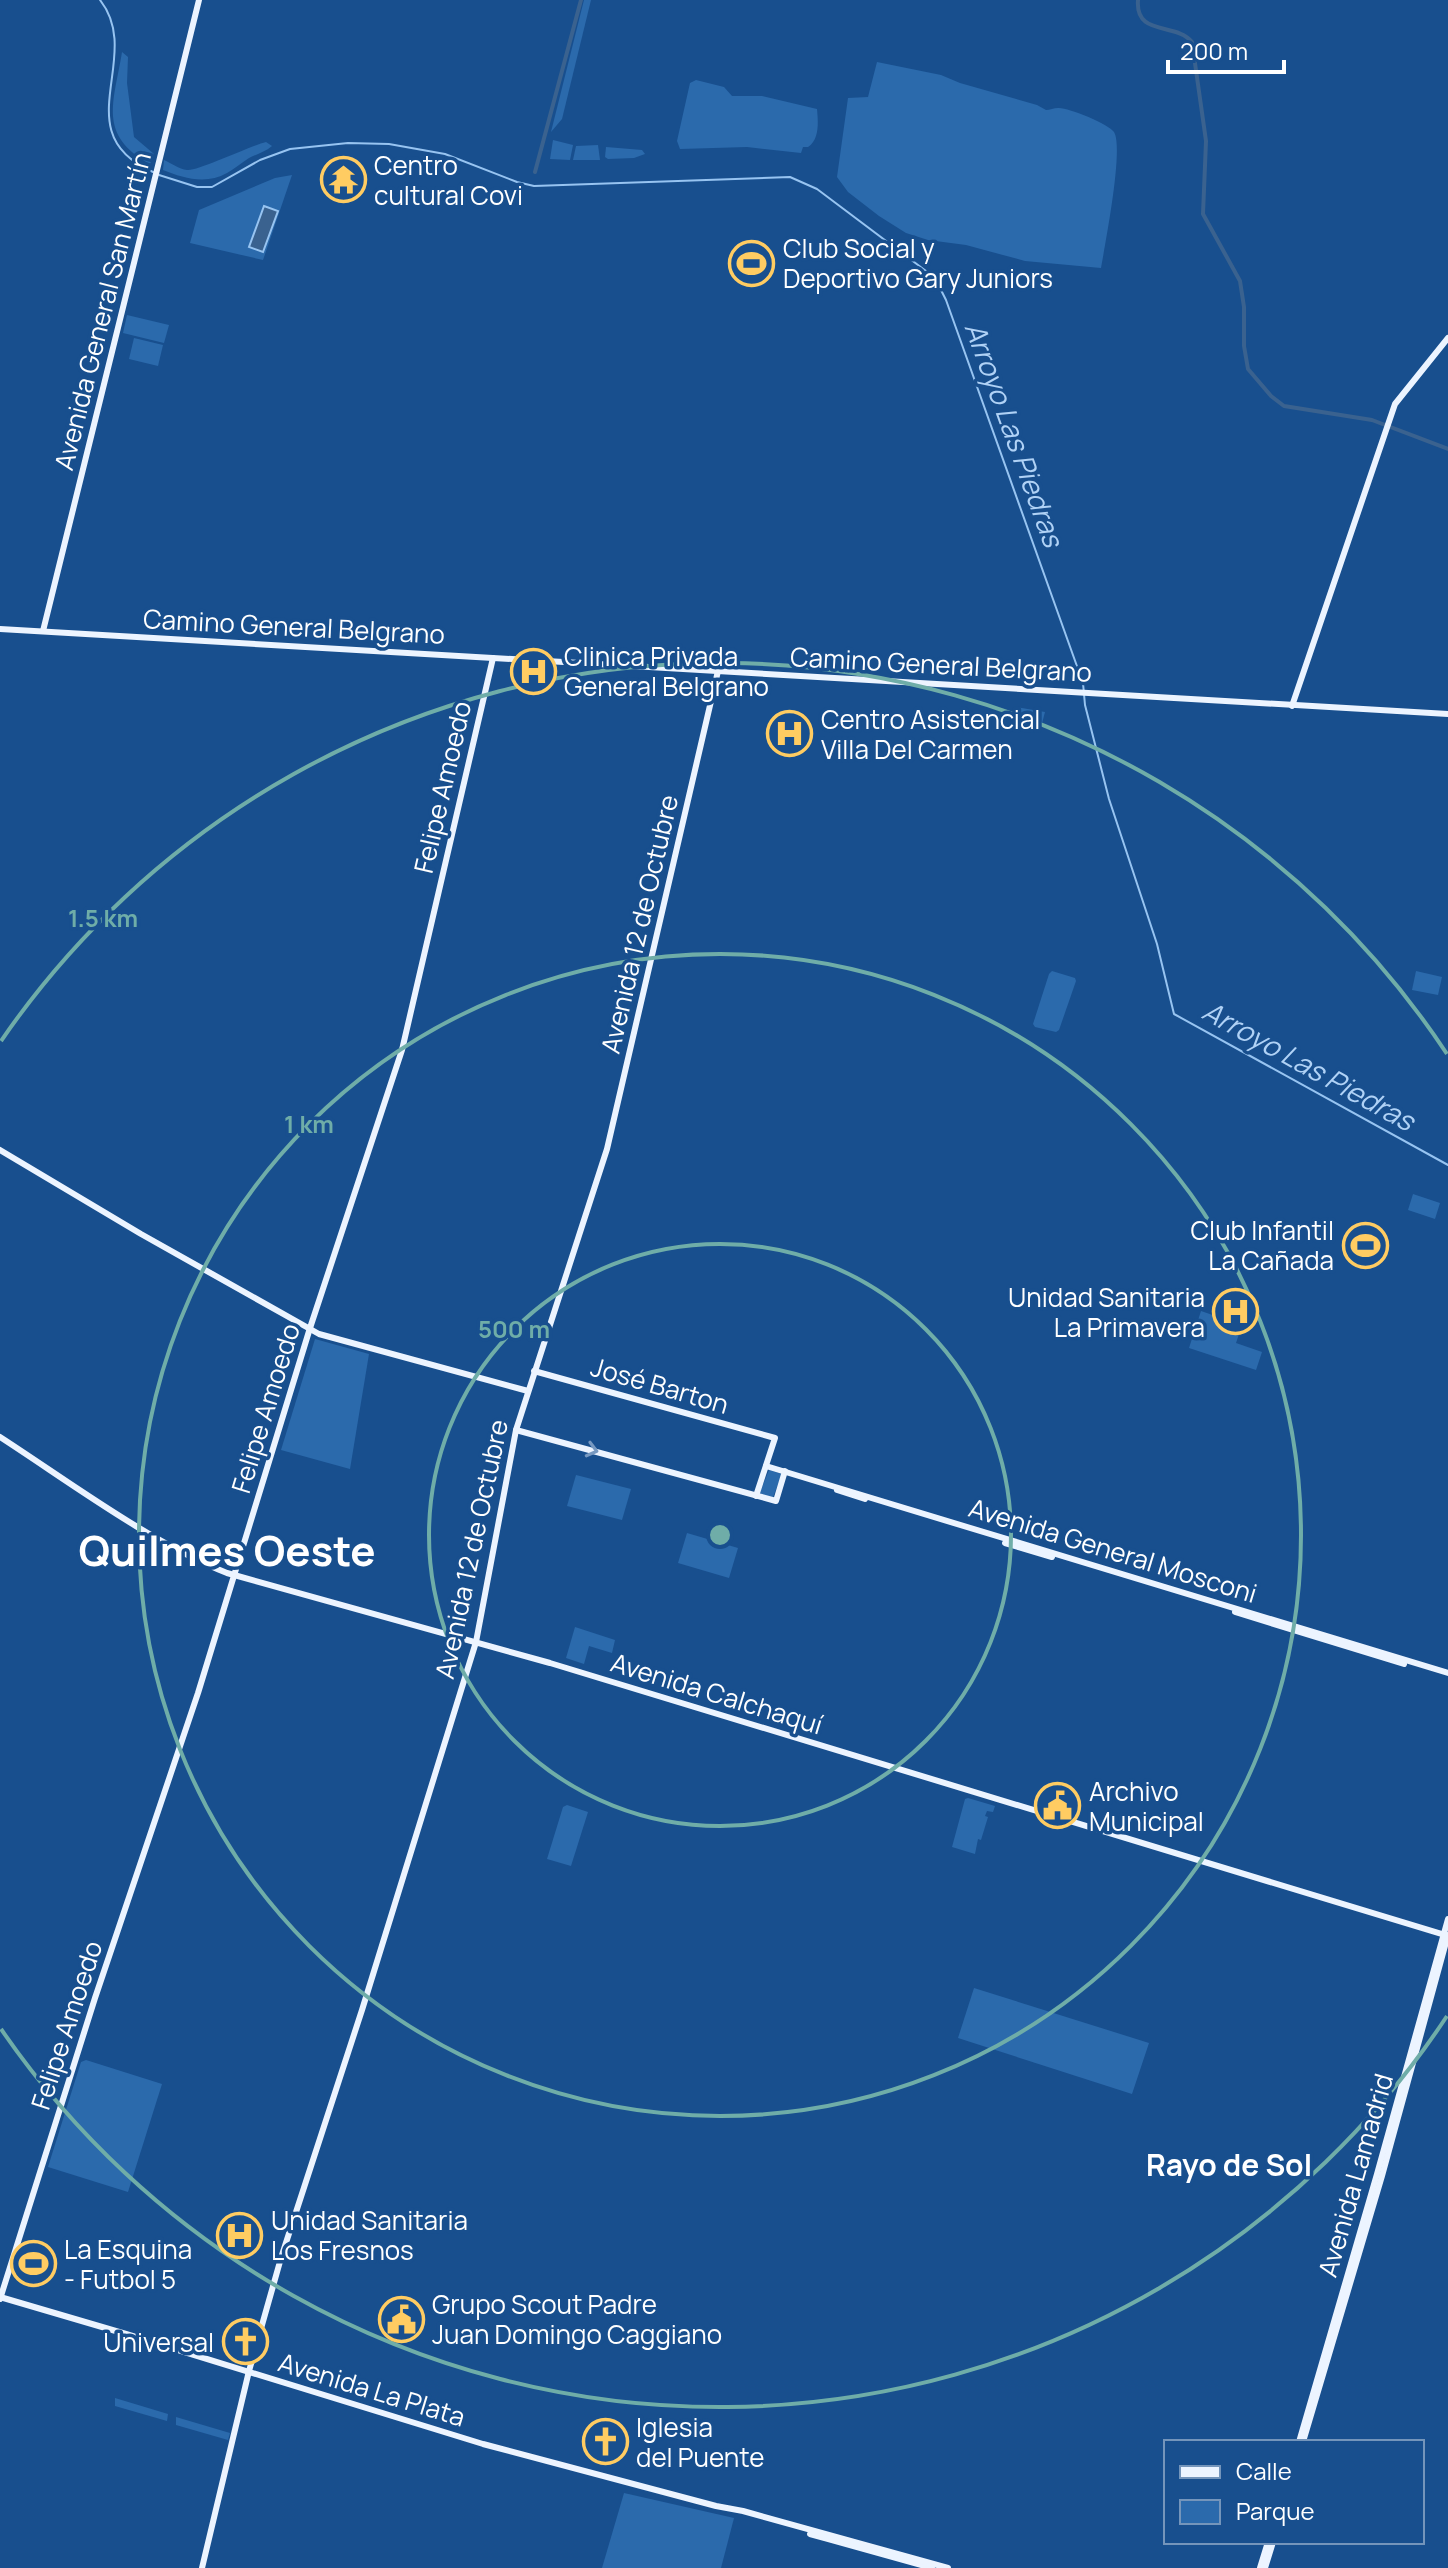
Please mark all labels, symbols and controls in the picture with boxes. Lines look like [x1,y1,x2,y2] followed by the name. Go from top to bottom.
[1168,24,1284,74] scale bar
[1180,34,1248,67] text: 200 m
[374,147,523,213] place label: Centro cultural Covi
[45,148,159,474] street label: Avenida General San Martín
[319,156,367,204] temple icon: Centro cultural Covi
[783,230,1053,296] place label: Club Social y Deportivo Gary Juniors
[728,239,776,287] sports icon: Club Social y Deportivo Gary Juniors
[957,316,1074,554] water label: Arroyo Las Piedras
[142,600,446,652] street label: Camino General Belgrano
[564,638,769,704] place label: Clinica Privada General Belgrano
[789,638,1093,690] street label: Camino General Belgrano
[509,647,557,695] hospital icon: Clinica Privada General Belgrano
[405,697,479,877] street label: Felipe Amoedo
[821,701,1040,767] place label: Centro Asistencial Villa Del Carmen
[766,710,814,758] hospital icon: Centro Asistencial Villa Del Carmen
[592,791,686,1057] street label: Avenida 12 de Octubre
[68,901,138,934] text: 1.5 km
[1196,991,1424,1140] water label: Arroyo Las Piedras
[284,1107,334,1140] text: 1 km
[1191,1212,1334,1278] place label: Club Infantil La Cañada
[1341,1221,1389,1269] sports icon: Club Infantil La Cañada
[1008,1279,1205,1345] place label: Unidad Sanitaria La Primavera
[1212,1288,1260,1336] hospital icon: Unidad Sanitaria La Primavera
[478,1312,550,1345] text: 500 m
[222,1319,308,1497] street label: Felipe Amoedo
[587,1348,733,1422] street label: José Barton
[426,1416,516,1682] street label: Avenida 12 de Octubre
[584,1441,598,1458] one-way arrow
[965,1489,1261,1611] street label: Avenida General Mosconi
[79,1521,375,1579] district label: Quilmes Oeste
[706,1521,734,1549] centre of rings
[607,1644,827,1742] street label: Avenida Calchaquí
[1089,1773,1204,1839] place label: Archivo Municipal
[1034,1782,1082,1830] public building icon: Archivo Municipal
[22,1936,110,2114] street label: Felipe Amoedo
[1309,2069,1401,2281] street label: Avenida Lamadrid
[1146,2144,1312,2185] district label: Rayo de Sol
[271,2202,468,2268] place label: Unidad Sanitaria Los Fresnos
[216,2211,264,2259] hospital icon: Unidad Sanitaria Los Fresnos
[64,2231,192,2297] place label: La Esquina - Futbol 5
[9,2240,57,2288] sports icon: La Esquina - Futbol 5
[432,2286,722,2352] place label: Grupo Scout Padre Juan Domingo Caggiano
[377,2295,425,2343] public building icon: Grupo Scout Padre Juan Domingo Caggiano
[221,2318,269,2366] church icon: Universal
[103,2324,214,2360] place label: Universal
[274,2344,470,2434] street label: Avenida La Plata
[636,2409,764,2475] place label: Iglesia del Puente
[581,2418,629,2466] church icon: Iglesia del Puente
[1164,2440,1424,2544] legend
[1236,2454,1292,2487] text: Calle
[1236,2494,1314,2527] text: Parque

